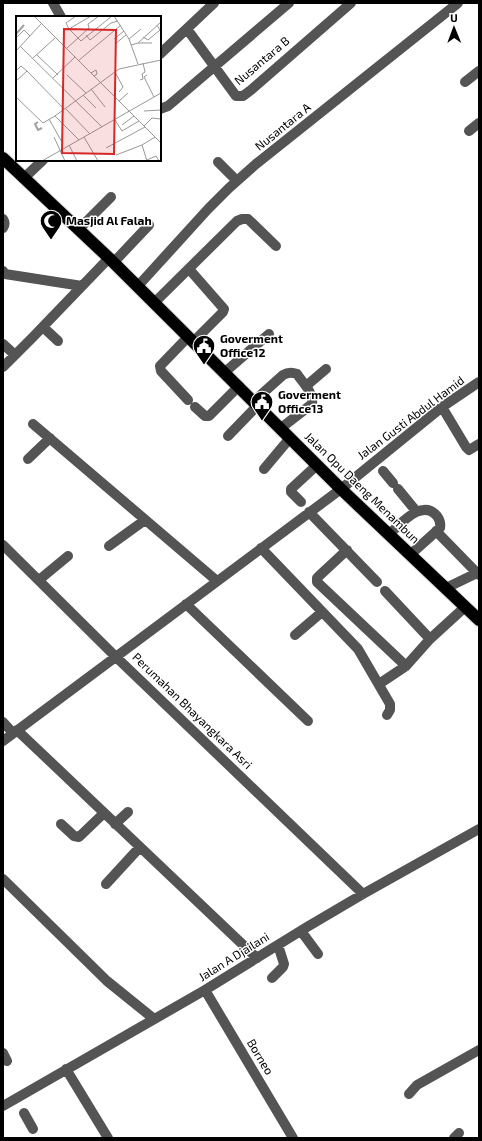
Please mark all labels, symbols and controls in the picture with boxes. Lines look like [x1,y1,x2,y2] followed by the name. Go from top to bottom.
[434,8,474,48] north arrow
[450,11,458,24] text: U
[16,16,161,161] inset map
[231,33,292,87] street label: Nusantara B
[252,99,313,153] street label: Nusantara A
[38,208,64,241] mosque icon: Masjid Al Falah
[66,213,152,228] place label: Masjid Al Falah
[220,331,283,359] place label: Goverment Office12
[191,333,217,366] public building icon: Goverment Office12
[354,373,466,462] street label: Jalan Gusti Abdul Hamid
[278,387,341,415] place label: Goverment Office13
[249,389,275,422] public building icon: Goverment Office13
[302,429,423,546] street label: Jalan Opu Daeng Menambun
[130,649,255,771] street label: Perumahan Bhayangkara Asri
[196,929,272,984] street label: Jalan A Djailani
[245,1036,277,1077] street label: Borneo

